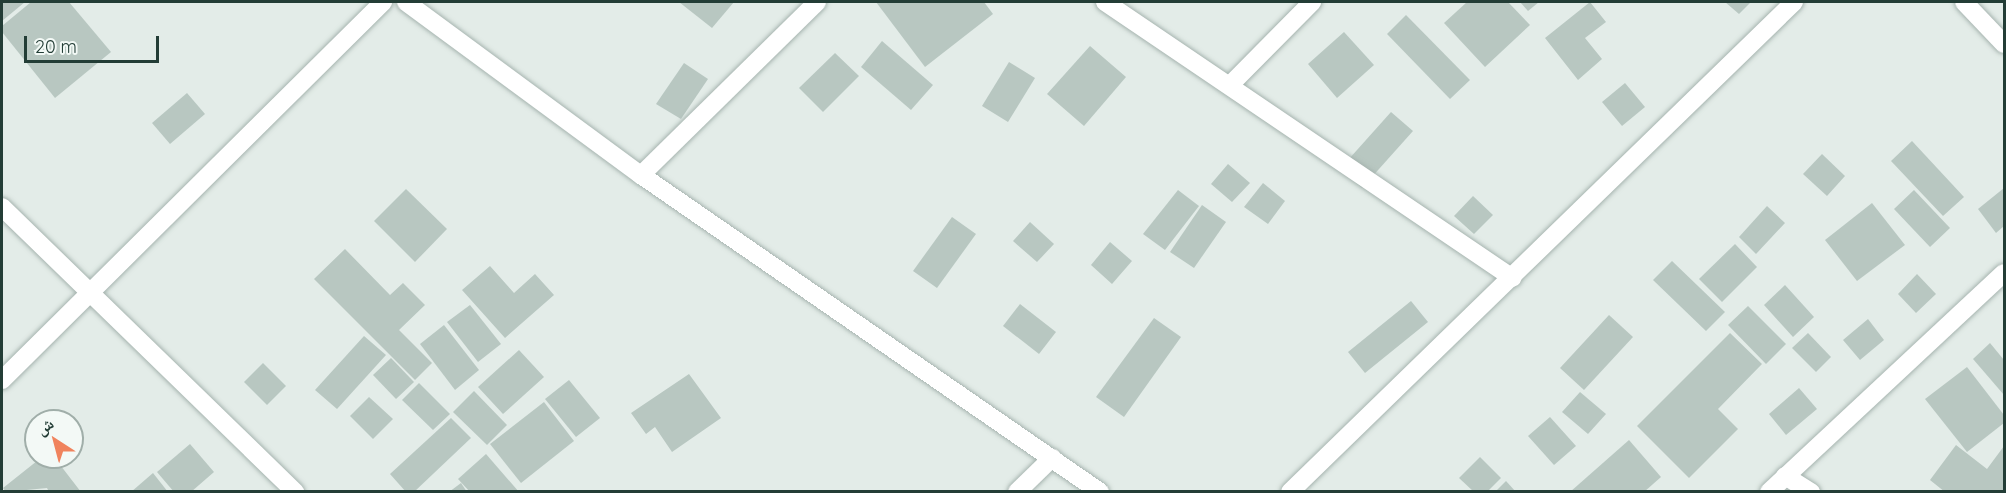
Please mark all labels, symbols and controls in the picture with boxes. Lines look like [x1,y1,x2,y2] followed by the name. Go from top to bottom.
[27,24,162,62] scale bar
[35,35,77,58] text: 20 m
[24,409,84,469] north arrow
[32,413,57,439] text: ش

